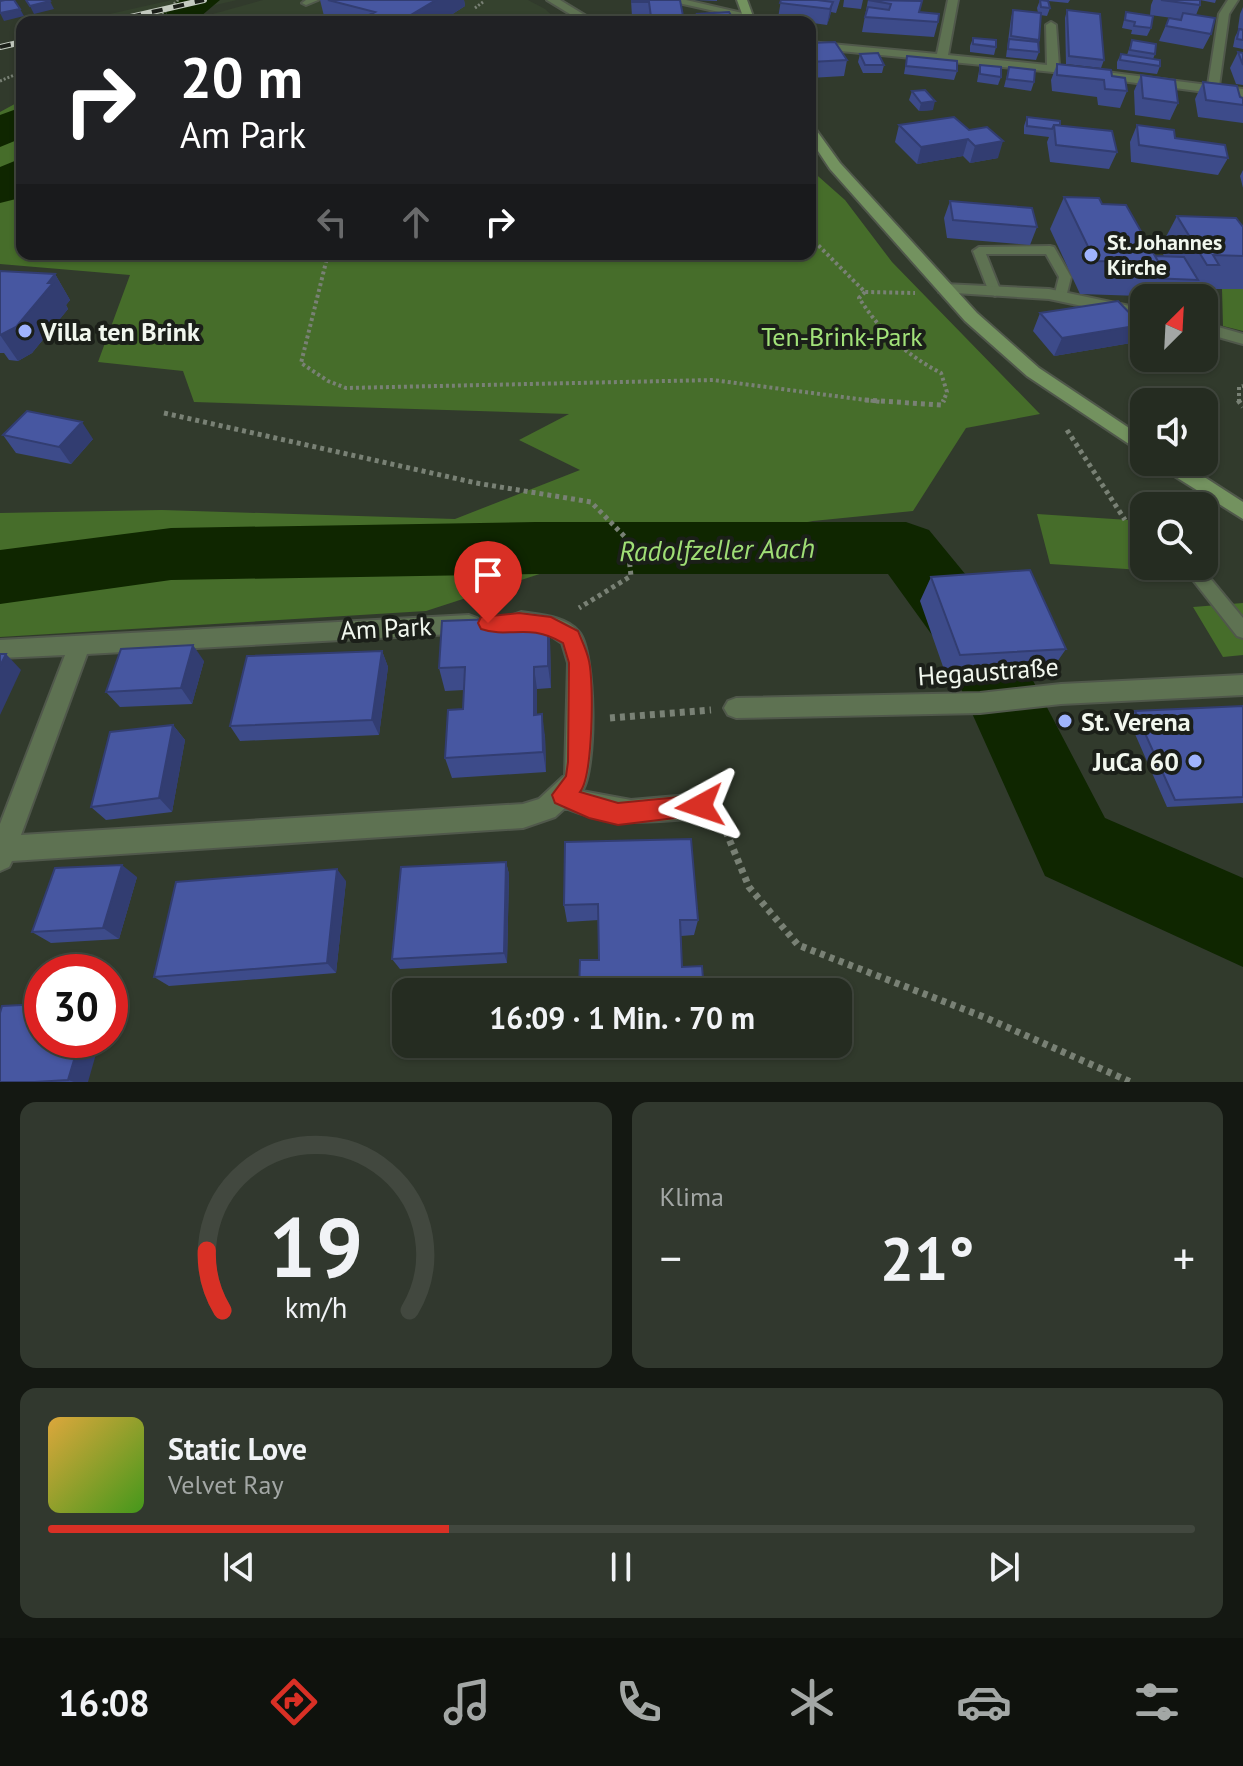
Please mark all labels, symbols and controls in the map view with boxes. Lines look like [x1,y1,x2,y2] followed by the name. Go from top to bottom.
[180,41,303,113] text: 20 m
[48,48,152,152] icon: right
[180,111,306,158] text: Am Park
[310,200,354,244] icon: left
[394,200,438,244] icon: ahead
[478,200,522,244] icon: right
[1107,228,1222,281] place label: St. Johannes Kirche
[1082,246,1100,264] marker: St. Johannes Kirche
[1130,284,1218,372] north arrow
[1130,284,1218,580] map controls
[40,315,200,348] place label: Villa ten Brink
[761,320,923,353] park label: Ten-Brink-Park
[16,322,34,340] marker: Villa ten Brink
[1130,388,1218,476] button: sound
[1130,492,1218,580] button: search
[619,529,815,569] water label: Radolfzeller Aach
[454,541,522,623] pin
[466,553,510,597] icon: arrive
[340,609,433,647] street label: Am Park
[916,650,1060,692] street label: Hegaustraße
[1081,705,1191,738] place label: St. Verena
[1056,712,1074,730] marker: St. Verena
[1092,745,1179,778] place label: JuCa 60
[1186,752,1204,770] marker: JuCa 60
[658,764,742,848] position arrow
[24,954,128,1058] speed limit sign: 30
[489,998,755,1037] text: 16:09 · 1 Min. · 70 m
[660,1180,724,1213] text: Klima
[269,1192,363,1300] text: 19
[880,1219,974,1297] text: 21°
[660,1229,682,1286] text: −
[1173,1229,1195,1286] text: +
[284,1289,347,1326] text: km/h
[168,1429,307,1468] text: Static Love
[168,1468,284,1501] text: Velvet Ray
[217,1545,261,1589] icon: previous
[599,1545,643,1589] icon: pause
[982,1545,1026,1589] icon: next
[266,1674,322,1730] icon: directions
[439,1674,495,1730] icon: music
[611,1674,667,1730] icon: phone
[784,1674,840,1730] icon: climate
[956,1674,1012,1730] icon: car
[1129,1674,1185,1730] icon: filters
[58,1679,150,1726] text: 16:08

